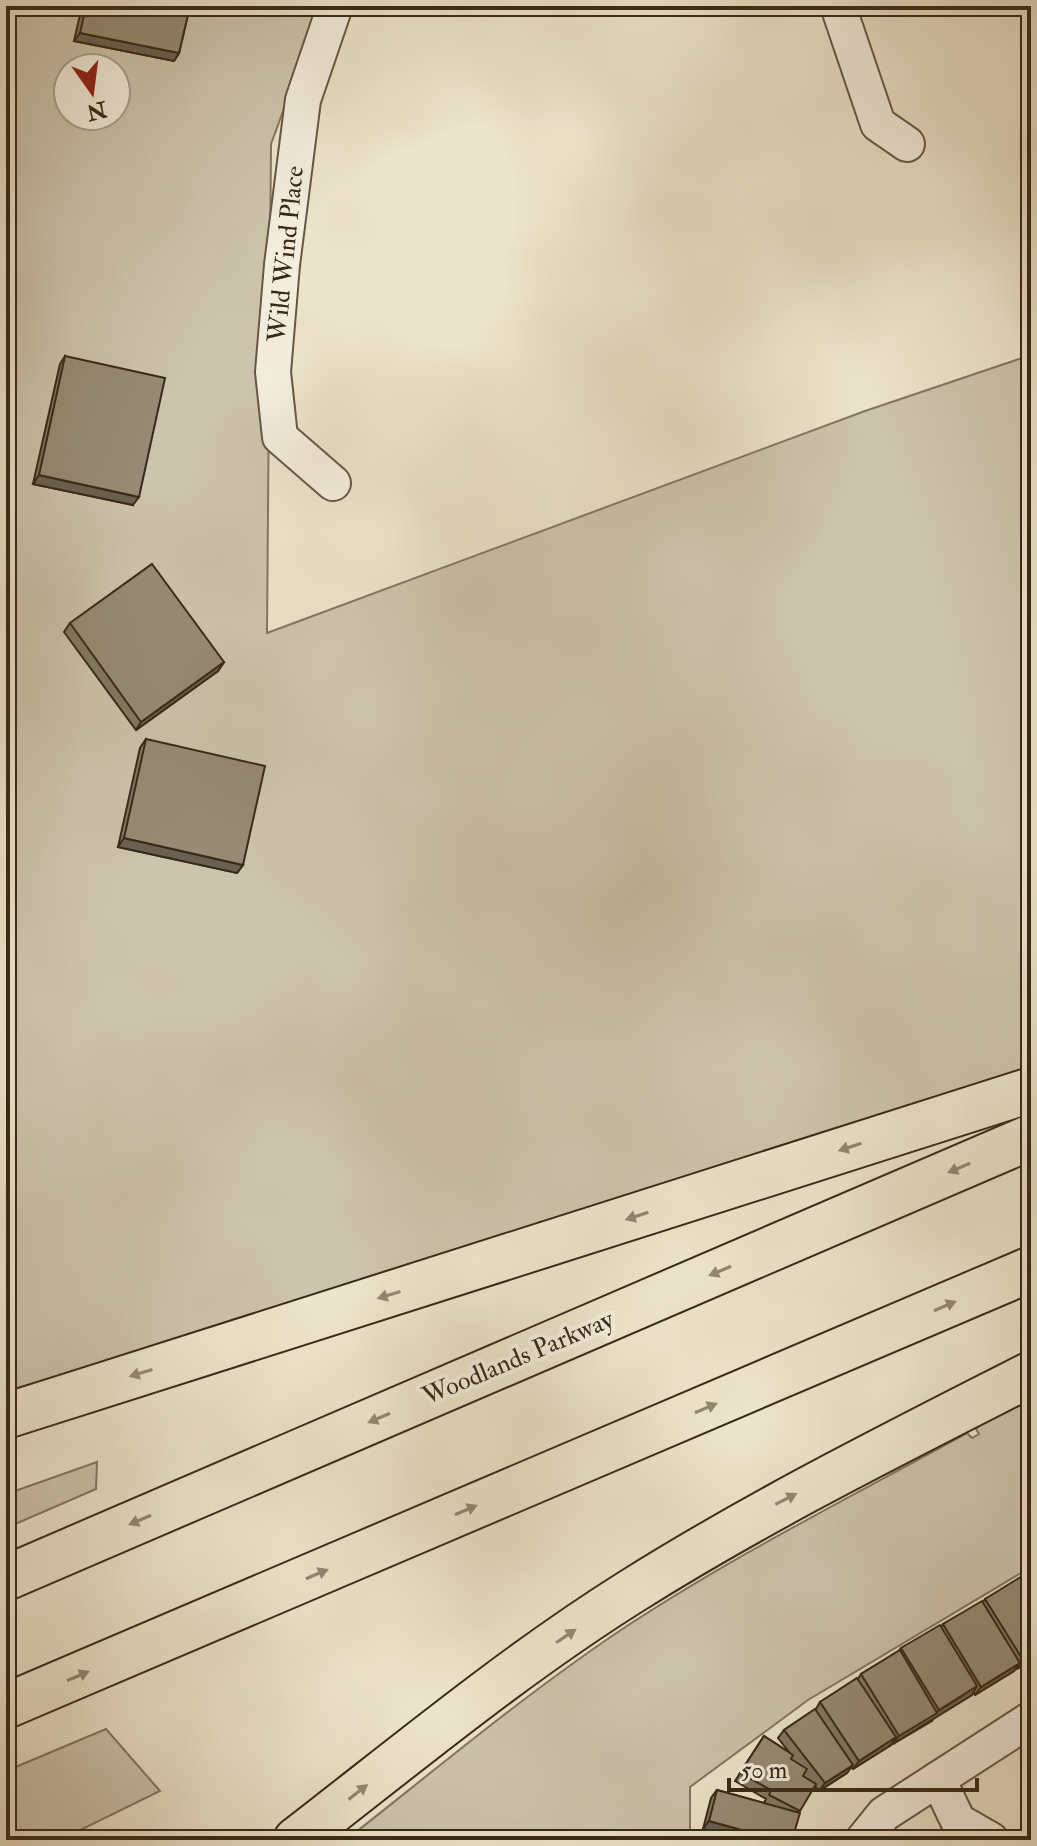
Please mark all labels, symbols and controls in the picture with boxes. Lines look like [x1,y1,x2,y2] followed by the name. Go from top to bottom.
[52,52,132,132] north arrow
[83,94,111,126] text: N
[261,164,311,345] street label: Wild Wind Place
[837,1141,861,1154] one-way arrow
[947,1162,971,1175] one-way arrow
[624,1210,648,1223] one-way arrow
[709,1264,732,1277] one-way arrow
[376,1289,400,1302] one-way arrow
[933,1299,957,1312] one-way arrow
[417,1303,619,1413] street label: Woodlands Parkway
[128,1367,152,1380] one-way arrow
[694,1401,717,1414] one-way arrow
[367,1411,391,1424] one-way arrow
[775,1493,798,1506] one-way arrow
[455,1503,478,1516] one-way arrow
[128,1514,152,1527] one-way arrow
[305,1567,329,1580] one-way arrow
[555,1629,576,1644] one-way arrow
[66,1669,90,1682] one-way arrow
[729,1742,977,1792] scale bar
[741,1755,788,1786] text: 50 m
[348,1785,368,1801] one-way arrow

